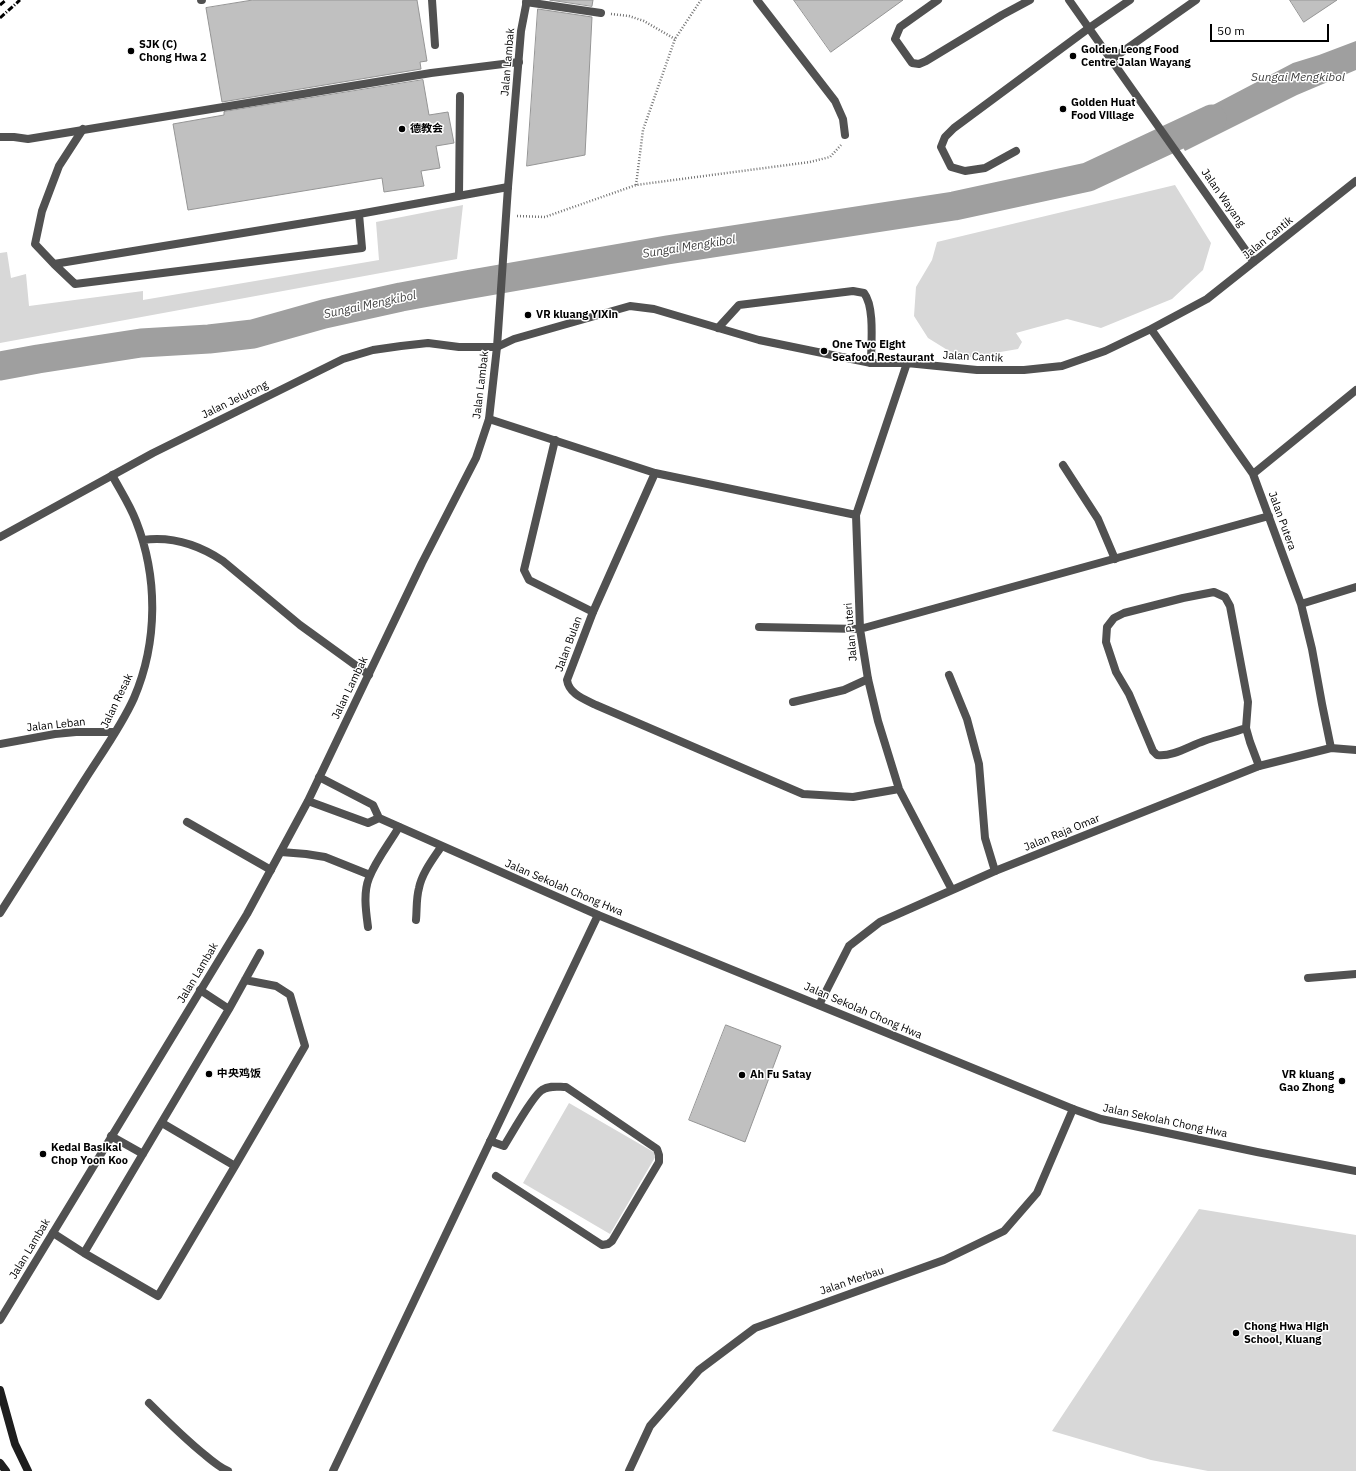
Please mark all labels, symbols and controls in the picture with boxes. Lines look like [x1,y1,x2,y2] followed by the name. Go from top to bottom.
[1212,16,1331,42] scale bar
[1217,23,1245,38] text: 50 m
[498,27,518,97] street label: Jalan Lambak
[139,38,207,64] place label: SJK (C) Chong Hwa 2
[1081,43,1191,69] place label: Golden Leong Food Centre Jalan Wayang
[126,46,136,56] marker: SJK (C) Chong Hwa 2
[1068,51,1078,61] marker: Golden Leong Food Centre Jalan Wayang
[1251,71,1345,85] water label: Sungai Mengkibol
[1071,96,1135,122] place label: Golden Huat Food Village
[1058,104,1068,114] marker: Golden Huat Food Village
[410,122,443,136] place label: 德教会
[397,124,407,134] marker: 德教会
[1198,166,1248,230] street label: Jalan Wayang
[1240,214,1296,262] street label: Jalan Cantik
[641,233,737,261] water label: Sungai Mengkibol
[323,288,417,322] water label: Sungai Mengkibol
[536,308,618,322] place label: VR kluang YiXin
[523,310,533,320] marker: VR kluang YiXin
[832,338,934,364] place label: One Two Eight Seafood Restaurant
[819,346,829,356] marker: One Two Eight Seafood Restaurant
[942,349,1004,365] street label: Jalan Cantik
[470,350,492,420] street label: Jalan Lambak
[200,378,270,422] street label: Jalan Jelutong
[1265,490,1299,552] street label: Jalan Putera
[842,602,860,662] street label: Jalan Puteri
[553,615,585,673] street label: Jalan Bulan
[329,654,371,722] street label: Jalan Lambak
[98,672,136,730] street label: Jalan Resak
[26,715,86,735] street label: Jalan Leban
[1022,812,1102,854] street label: Jalan Raja Omar
[503,857,625,919] street label: Jalan Sekolah Chong Hwa
[175,940,221,1006] street label: Jalan Lambak
[802,980,924,1042] street label: Jalan Sekolah Chong Hwa
[217,1067,261,1081] place label: 中央鸡饭
[750,1068,811,1082] place label: Ah Fu Satay
[1279,1068,1334,1094] place label: VR kluang Gao Zhong
[204,1069,214,1079] marker: 中央鸡饭
[737,1070,747,1080] marker: Ah Fu Satay
[1337,1076,1347,1086] marker: VR kluang Gao Zhong
[1102,1101,1228,1141] street label: Jalan Sekolah Chong Hwa
[51,1141,128,1167] place label: Kedai Basikal Chop Yoon Koo
[38,1149,48,1159] marker: Kedai Basikal Chop Yoon Koo
[7,1216,53,1282] street label: Jalan Lambak
[818,1264,886,1298] street label: Jalan Merbau
[1244,1320,1329,1346] place label: Chong Hwa High School, Kluang
[1231,1328,1241,1338] marker: Chong Hwa High School, Kluang

